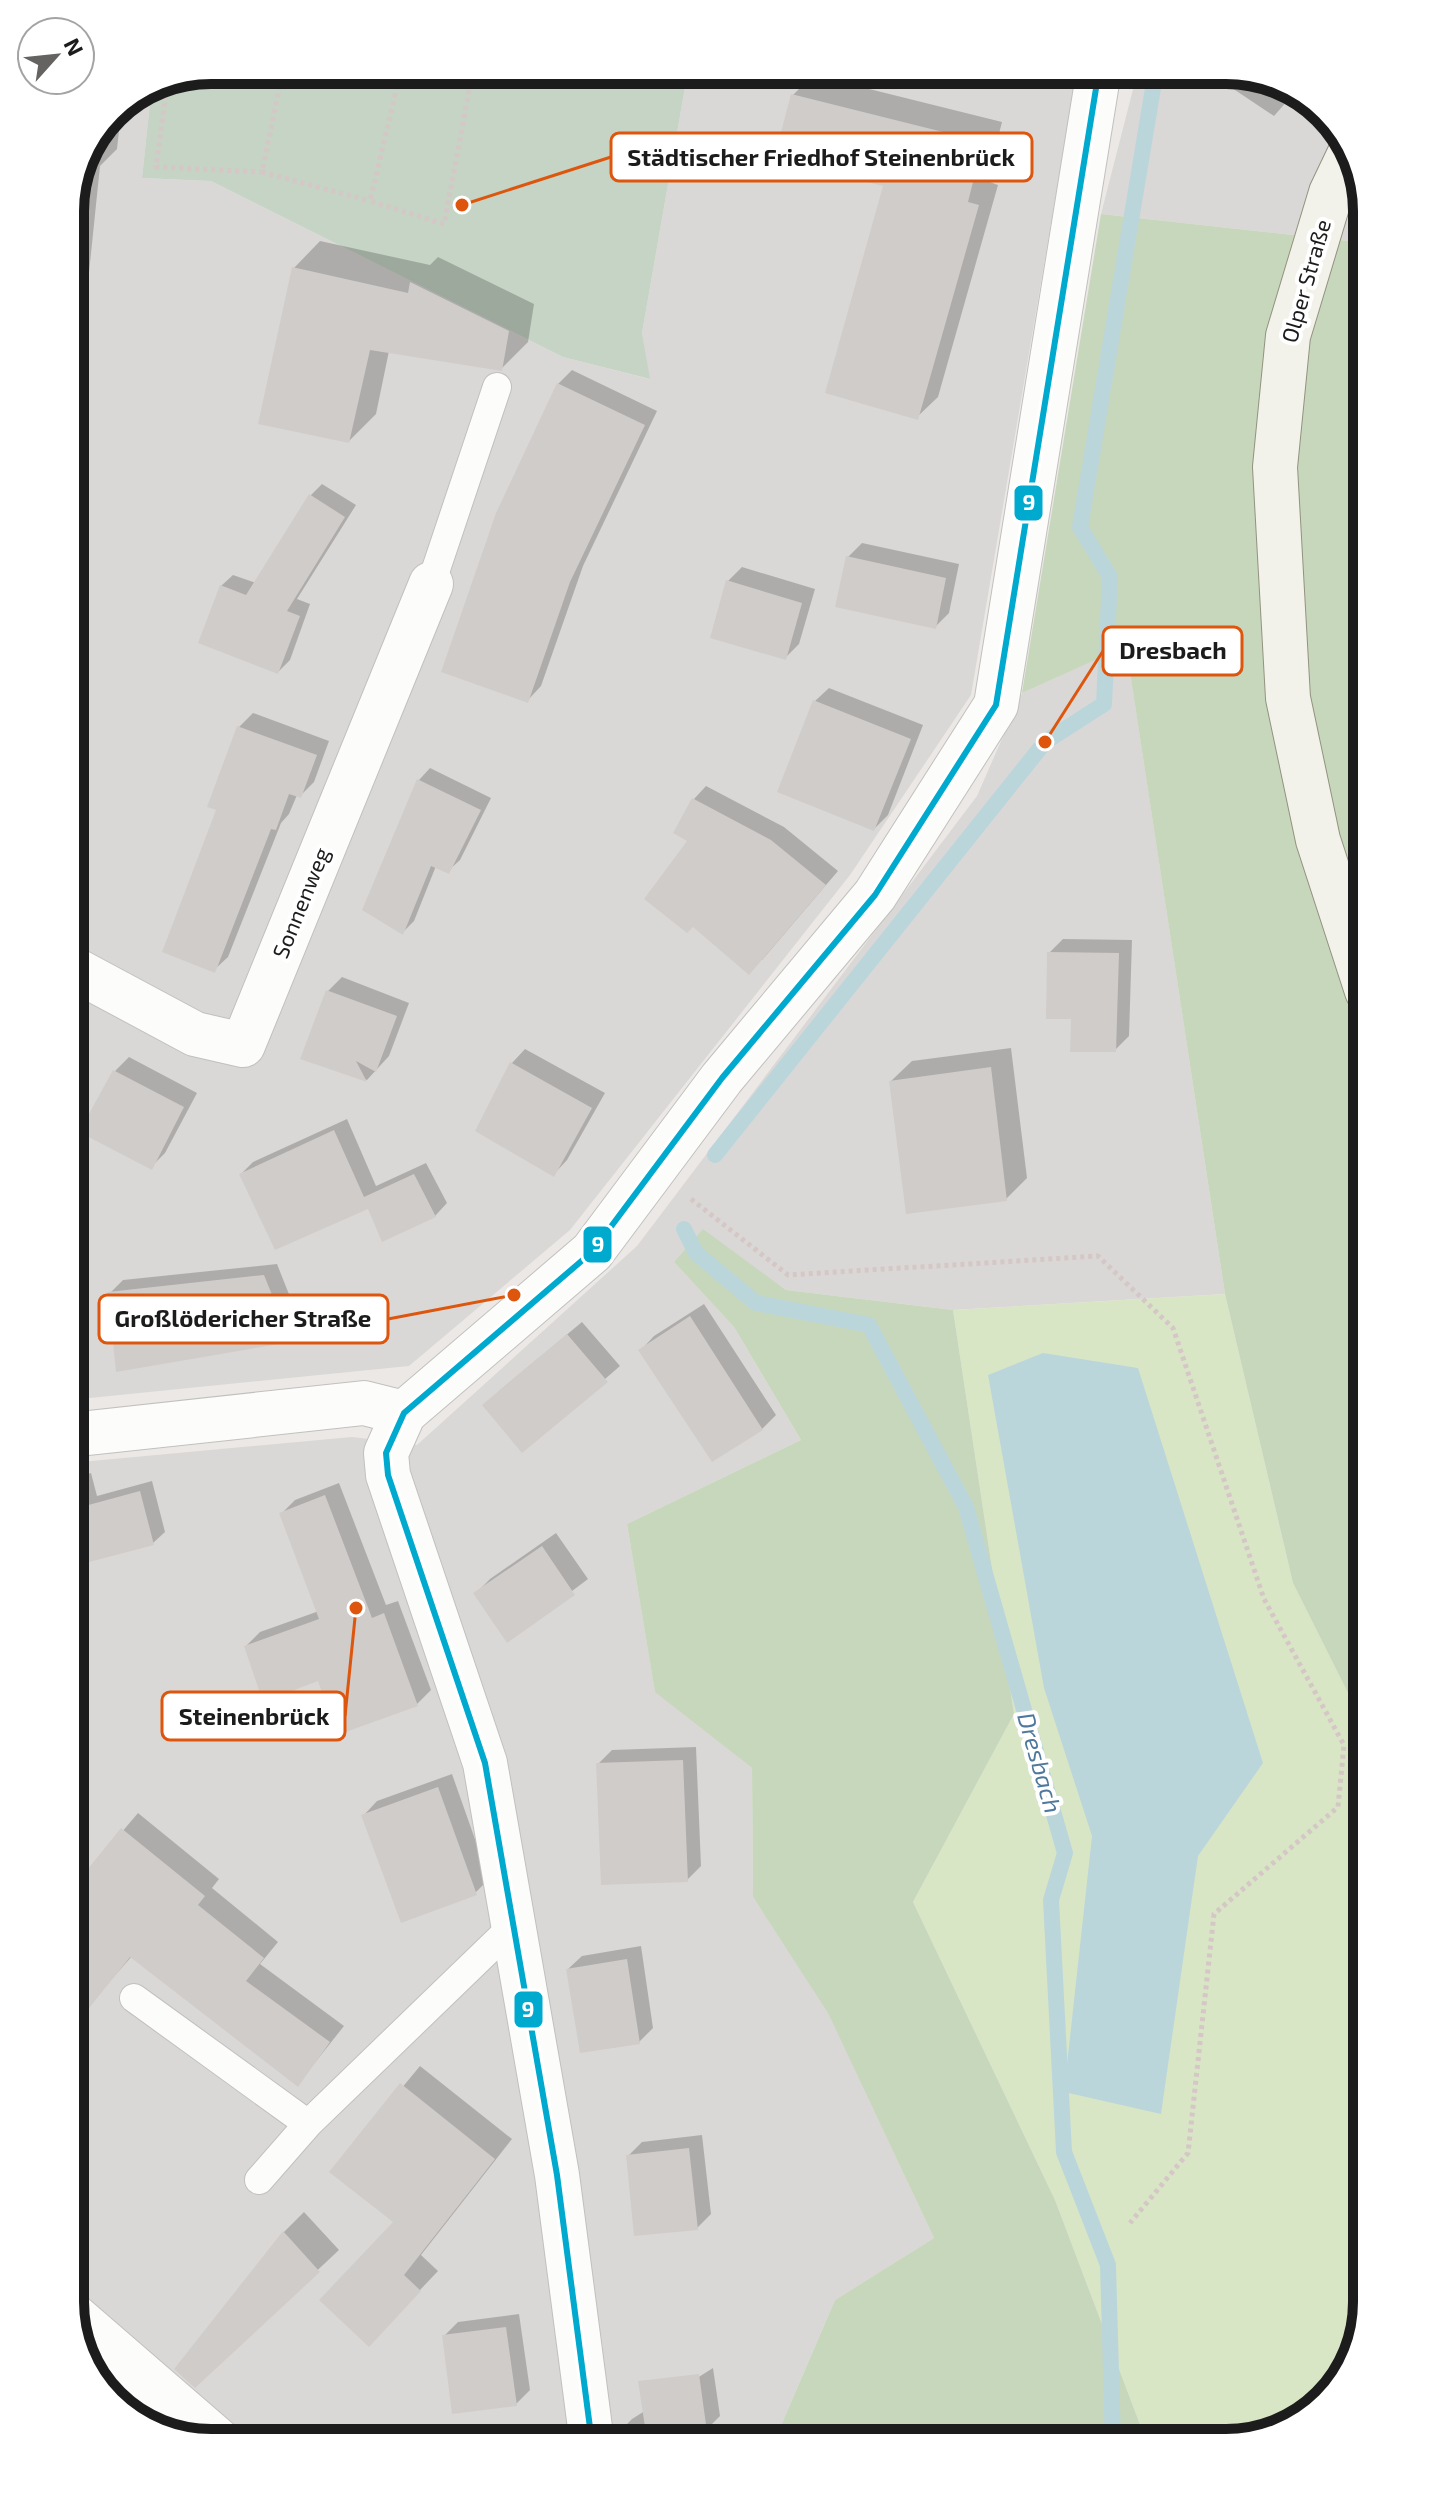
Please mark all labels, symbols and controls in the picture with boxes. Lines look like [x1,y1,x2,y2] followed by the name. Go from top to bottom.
[16,16,96,96] north arrow
[60,33,90,59] text: N
[611,133,1032,181] callout: Städtischer Friedhof Steinenbrück
[627,142,1015,171] text: Städtischer Friedhof Steinenbrück
[1275,216,1335,345] street label: Olper Straße
[1013,484,1044,522] line badge: 9
[1023,488,1035,514] text: 9
[1103,627,1242,675] callout: Dresbach
[1119,635,1227,664] text: Dresbach
[266,843,334,962] street label: Sonnenweg
[582,1225,613,1264] line badge: 9
[592,1230,604,1256] text: 9
[99,1295,388,1343] callout: Großlödericher Straße
[115,1303,371,1332] text: Großlödericher Straße
[162,1692,345,1740] callout: Steinenbrück
[179,1701,330,1730] text: Steinenbrück
[1012,1709,1069,1816] water label: Dresbach
[513,1990,544,2029] line badge: 9
[522,1995,534,2021] text: 9

